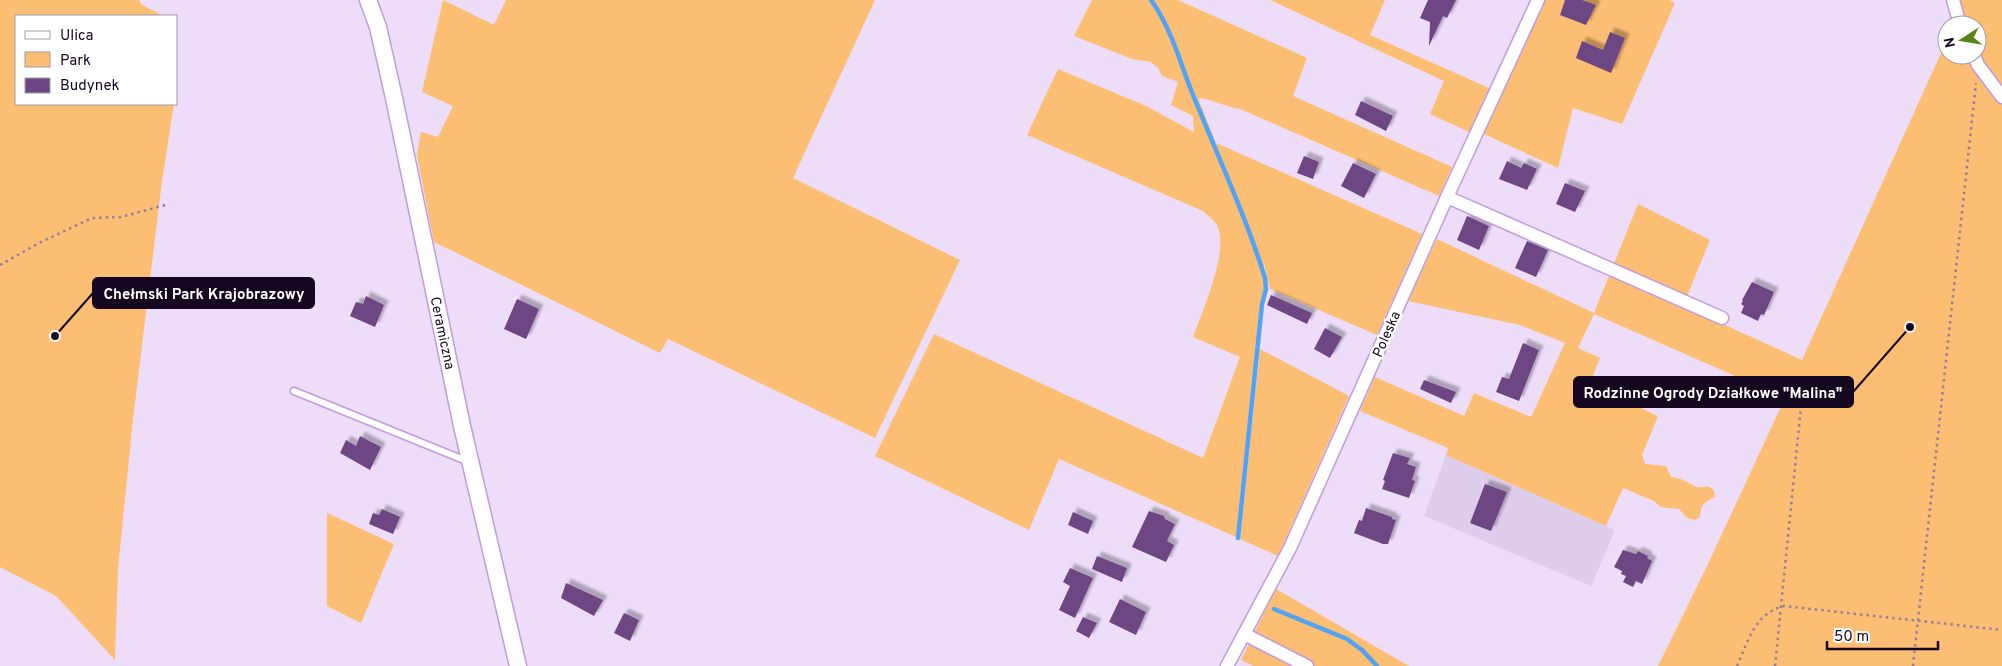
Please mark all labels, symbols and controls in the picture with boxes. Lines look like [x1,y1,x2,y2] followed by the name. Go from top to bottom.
[15,15,178,105] legend
[1937,15,1987,65] north arrow
[60,27,93,46] text: Ulica
[1941,36,1960,49] text: N
[60,52,91,71] text: Park
[60,77,119,96] text: Budynek
[93,278,314,308] callout: Chełmski Park Krajobrazowy
[104,286,305,305] text: Chełmski Park Krajobrazowy
[426,295,458,371] street label: Ceramiczna
[1370,309,1405,360] street label: Poleska
[1574,377,1853,407] callout: Rodzinne Ogrody Działkowe "Malina"
[1584,385,1842,404] text: Rodzinne Ogrody Działkowe "Malina"
[1827,618,1938,650] scale bar
[1834,628,1869,647] text: 50 m

